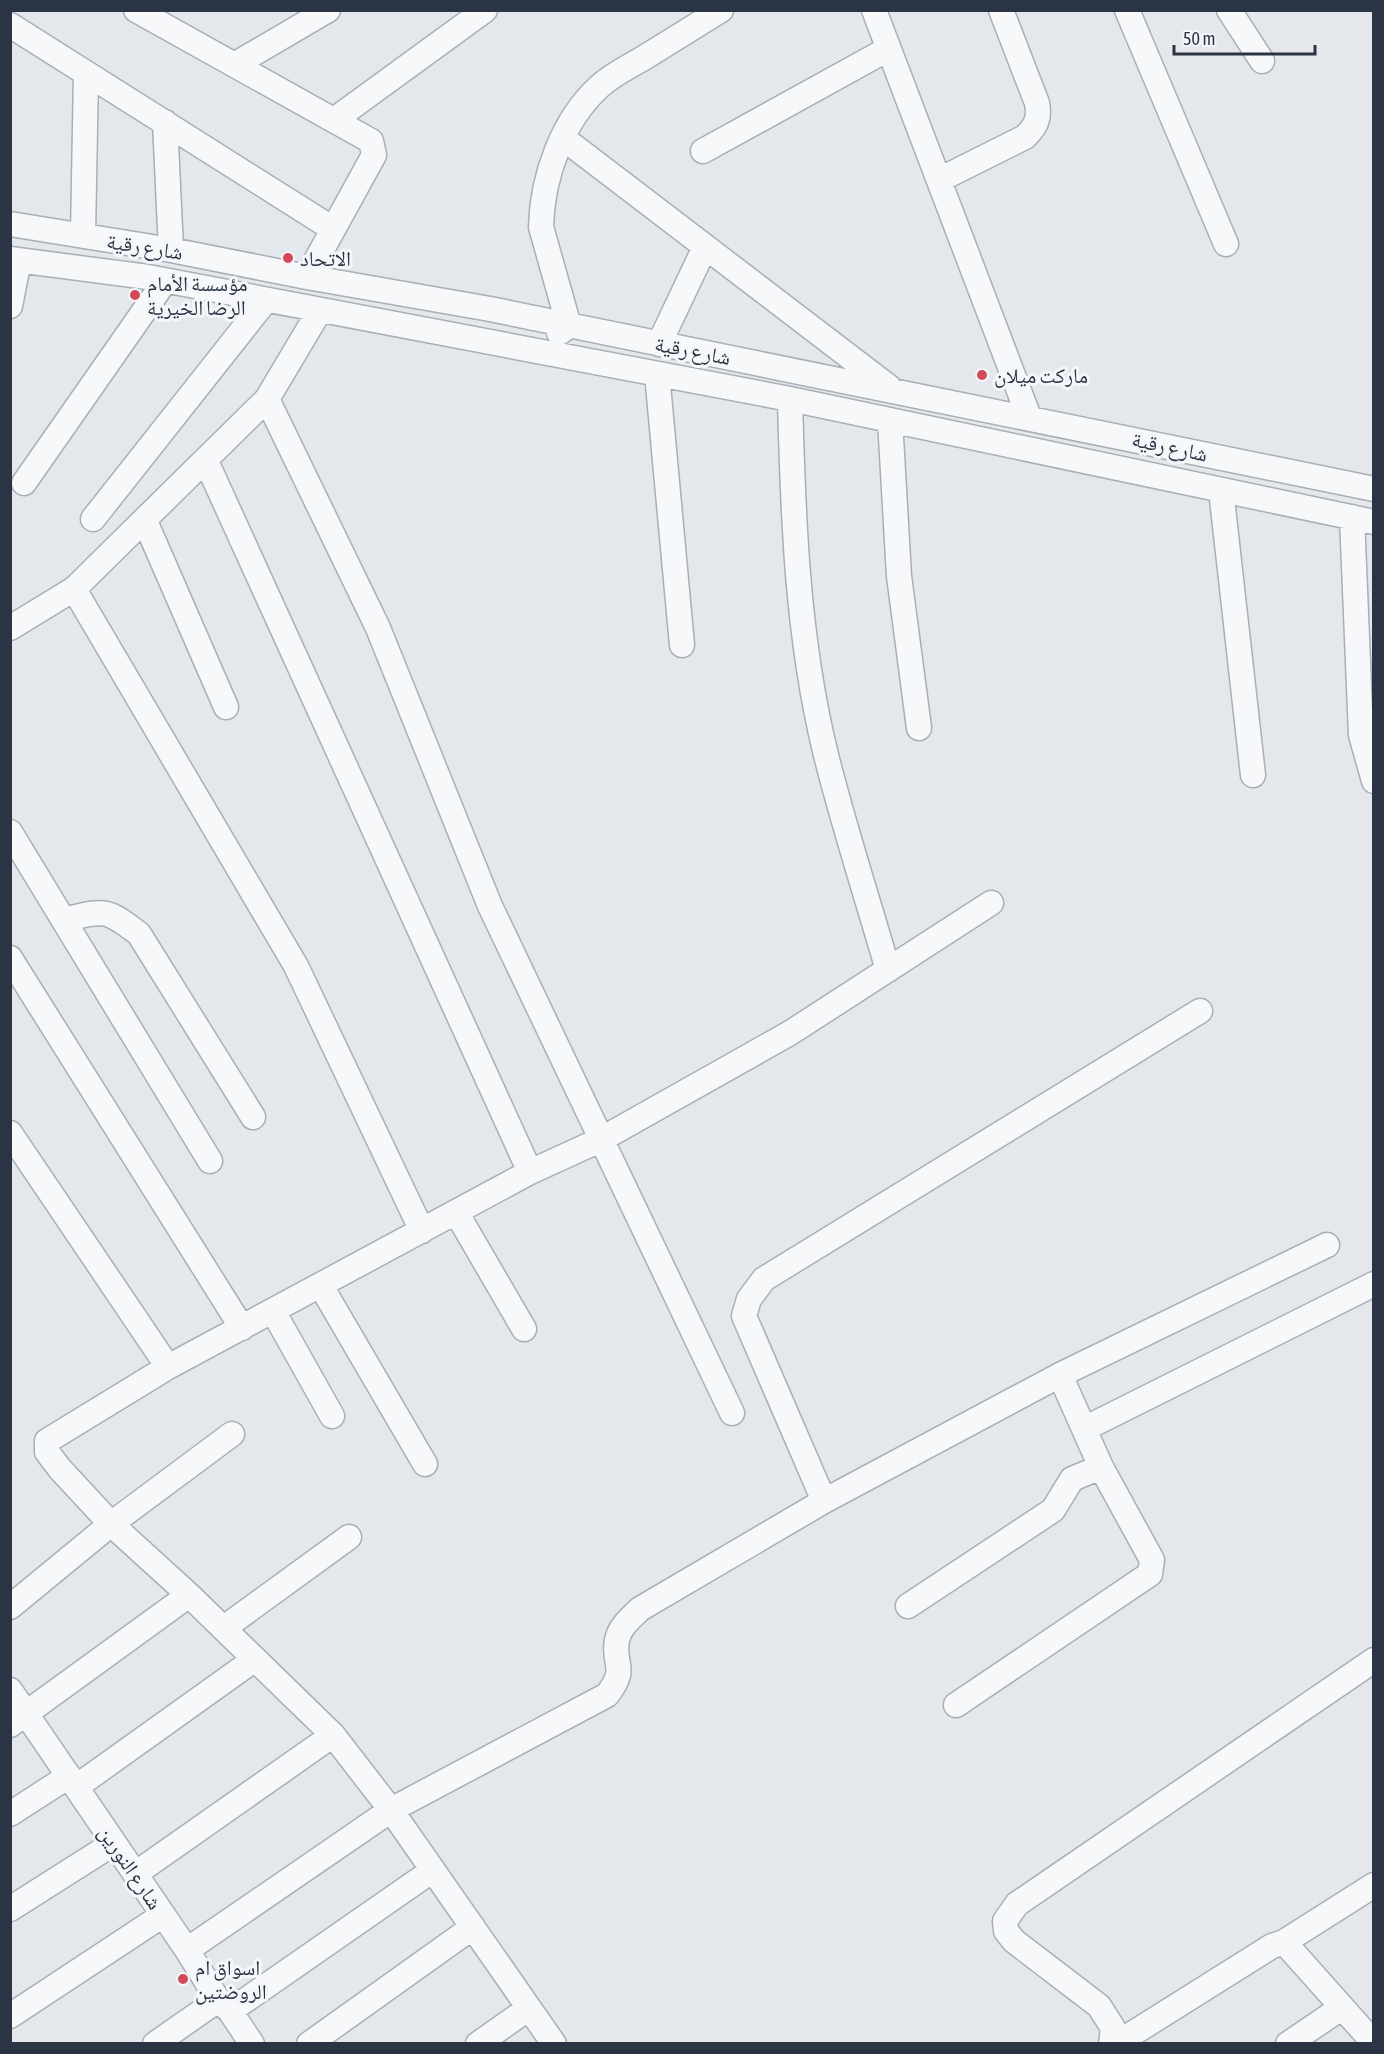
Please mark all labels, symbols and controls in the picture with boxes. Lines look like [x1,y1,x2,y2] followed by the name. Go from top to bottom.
[1174,18,1315,56] scale bar
[1183,28,1215,49] text: 50 m
[105,228,185,266] street label: شارع رقية
[300,246,351,270] place label: الاتحاد
[281,251,295,265] marker: الاتحاد
[147,271,248,319] place label: مؤسسة الأمام الرضا الخيرية
[128,288,142,302] marker: مؤسسة الأمام الرضا الخيرية
[653,331,733,371] street label: شارع رقية
[994,363,1088,388] place label: ماركت ميلان
[975,368,989,382] marker: ماركت ميلان
[1130,426,1210,468] street label: شارع رقية
[93,1821,168,1915] street label: شارع النورين
[195,1955,267,2005] place label: اسواق ام الروضتين
[176,1972,190,1986] marker: اسواق ام الروضتين

